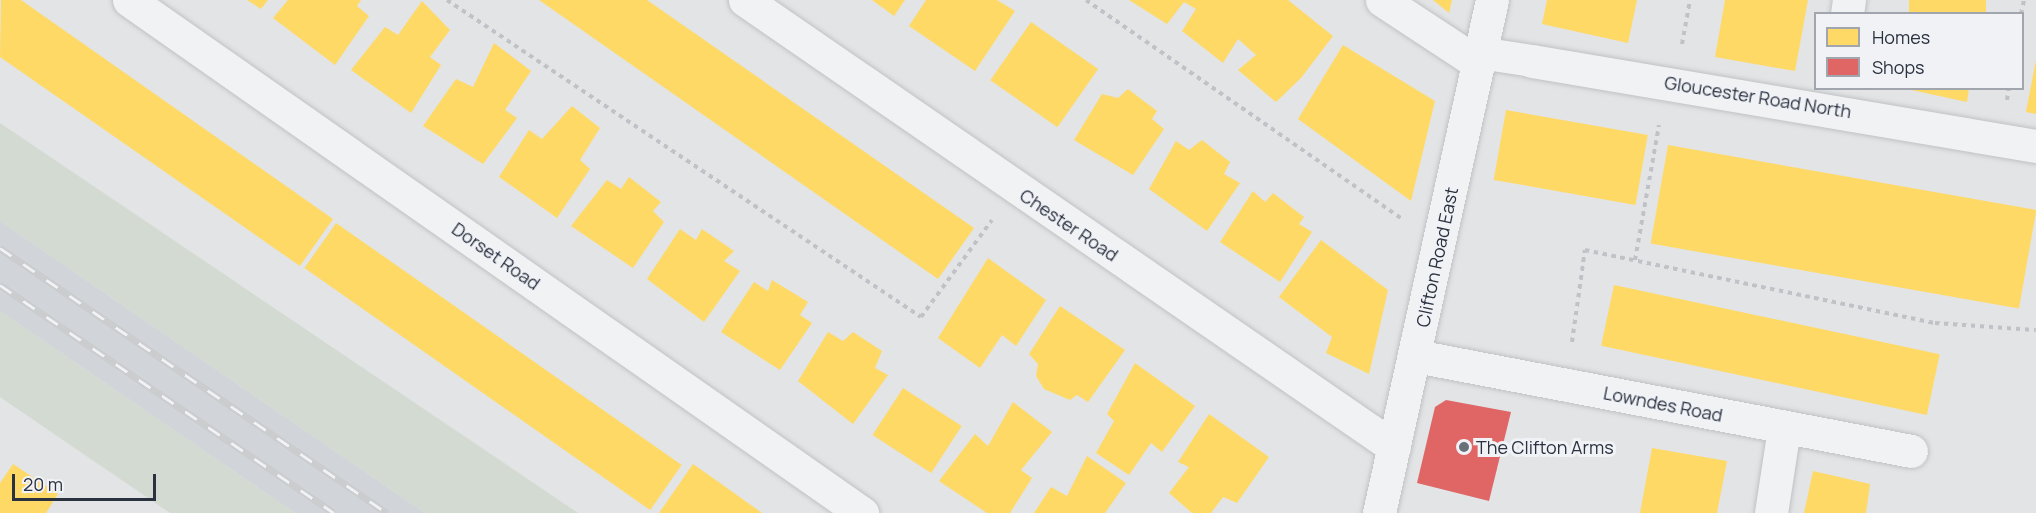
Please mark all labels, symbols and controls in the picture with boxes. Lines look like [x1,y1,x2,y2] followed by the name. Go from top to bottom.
[1814,12,2024,90] legend
[1872,25,1930,49] text: Homes
[1872,55,1924,79] text: Shops
[1663,72,1853,122] street label: Gloucester Road North
[1016,184,1122,266] street label: Chester Road
[1412,185,1462,329] street label: Clifton Road East
[448,218,544,294] street label: Dorset Road
[1602,382,1724,426] street label: Lowndes Road
[1476,436,1614,458] place label: The Clifton Arms
[1457,440,1471,454] marker: The Clifton Arms
[15,462,159,500] scale bar
[23,472,63,496] text: 20 m

